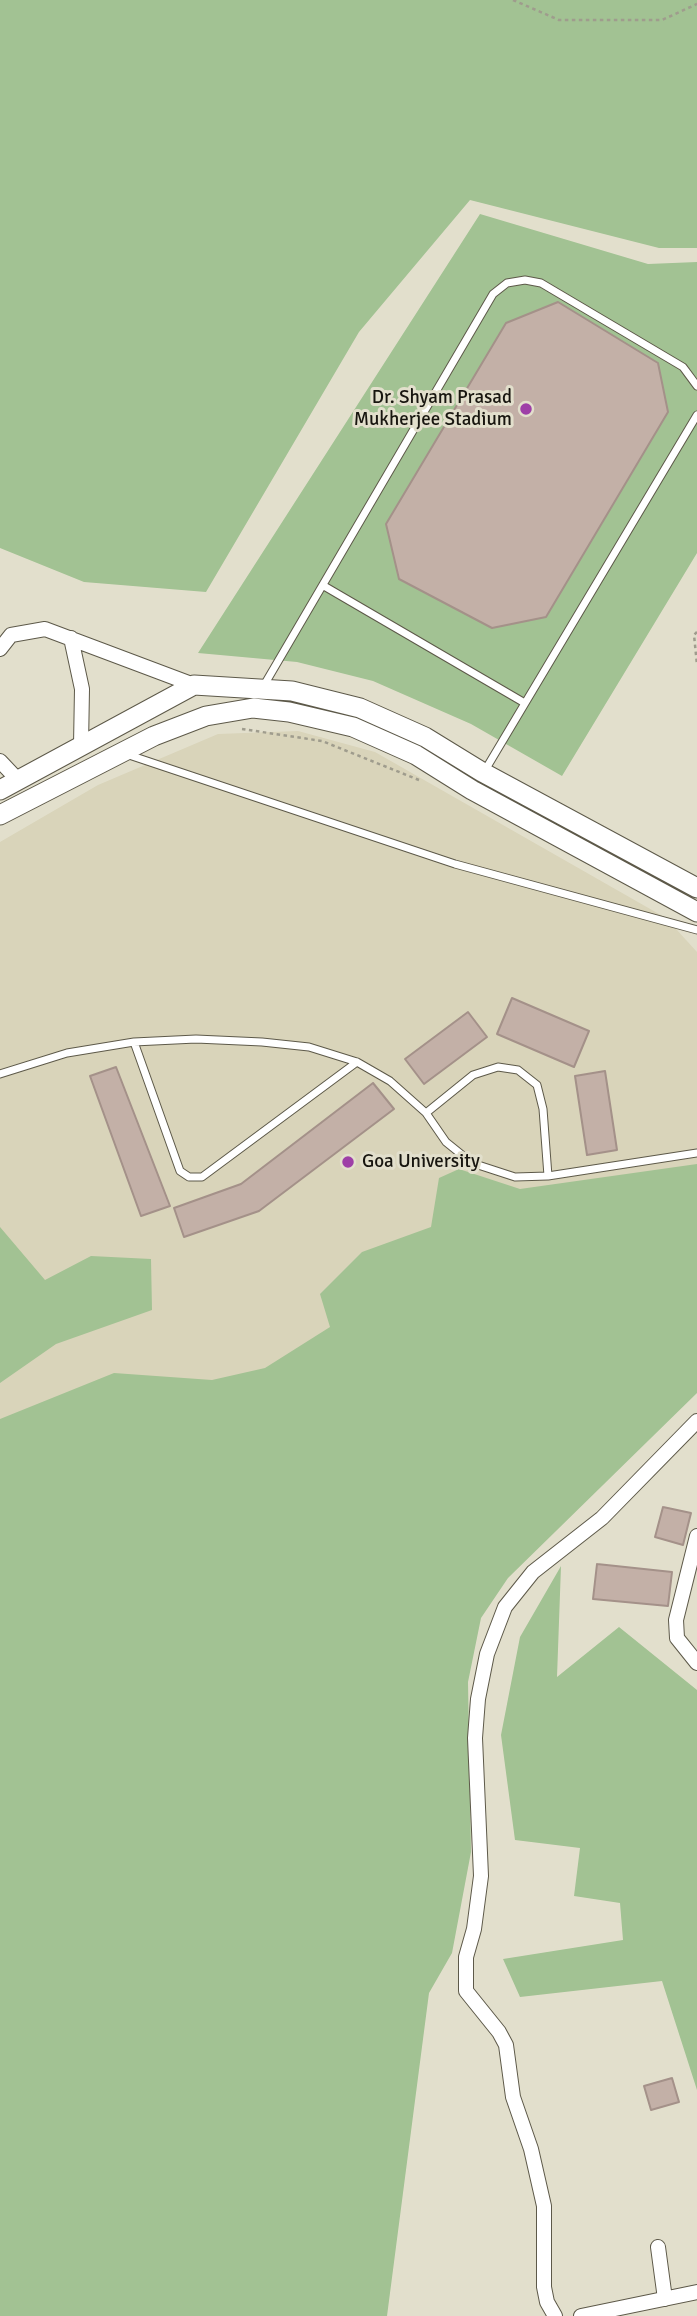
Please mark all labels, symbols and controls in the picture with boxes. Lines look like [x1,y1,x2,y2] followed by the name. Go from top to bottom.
[354,387,512,431] place label: Dr. Shyam Prasad Mukherjee Stadium
[518,401,534,417] marker: Dr. Shyam Prasad Mukherjee Stadium
[362,1151,480,1173] place label: Goa University
[340,1154,356,1170] marker: Goa University

